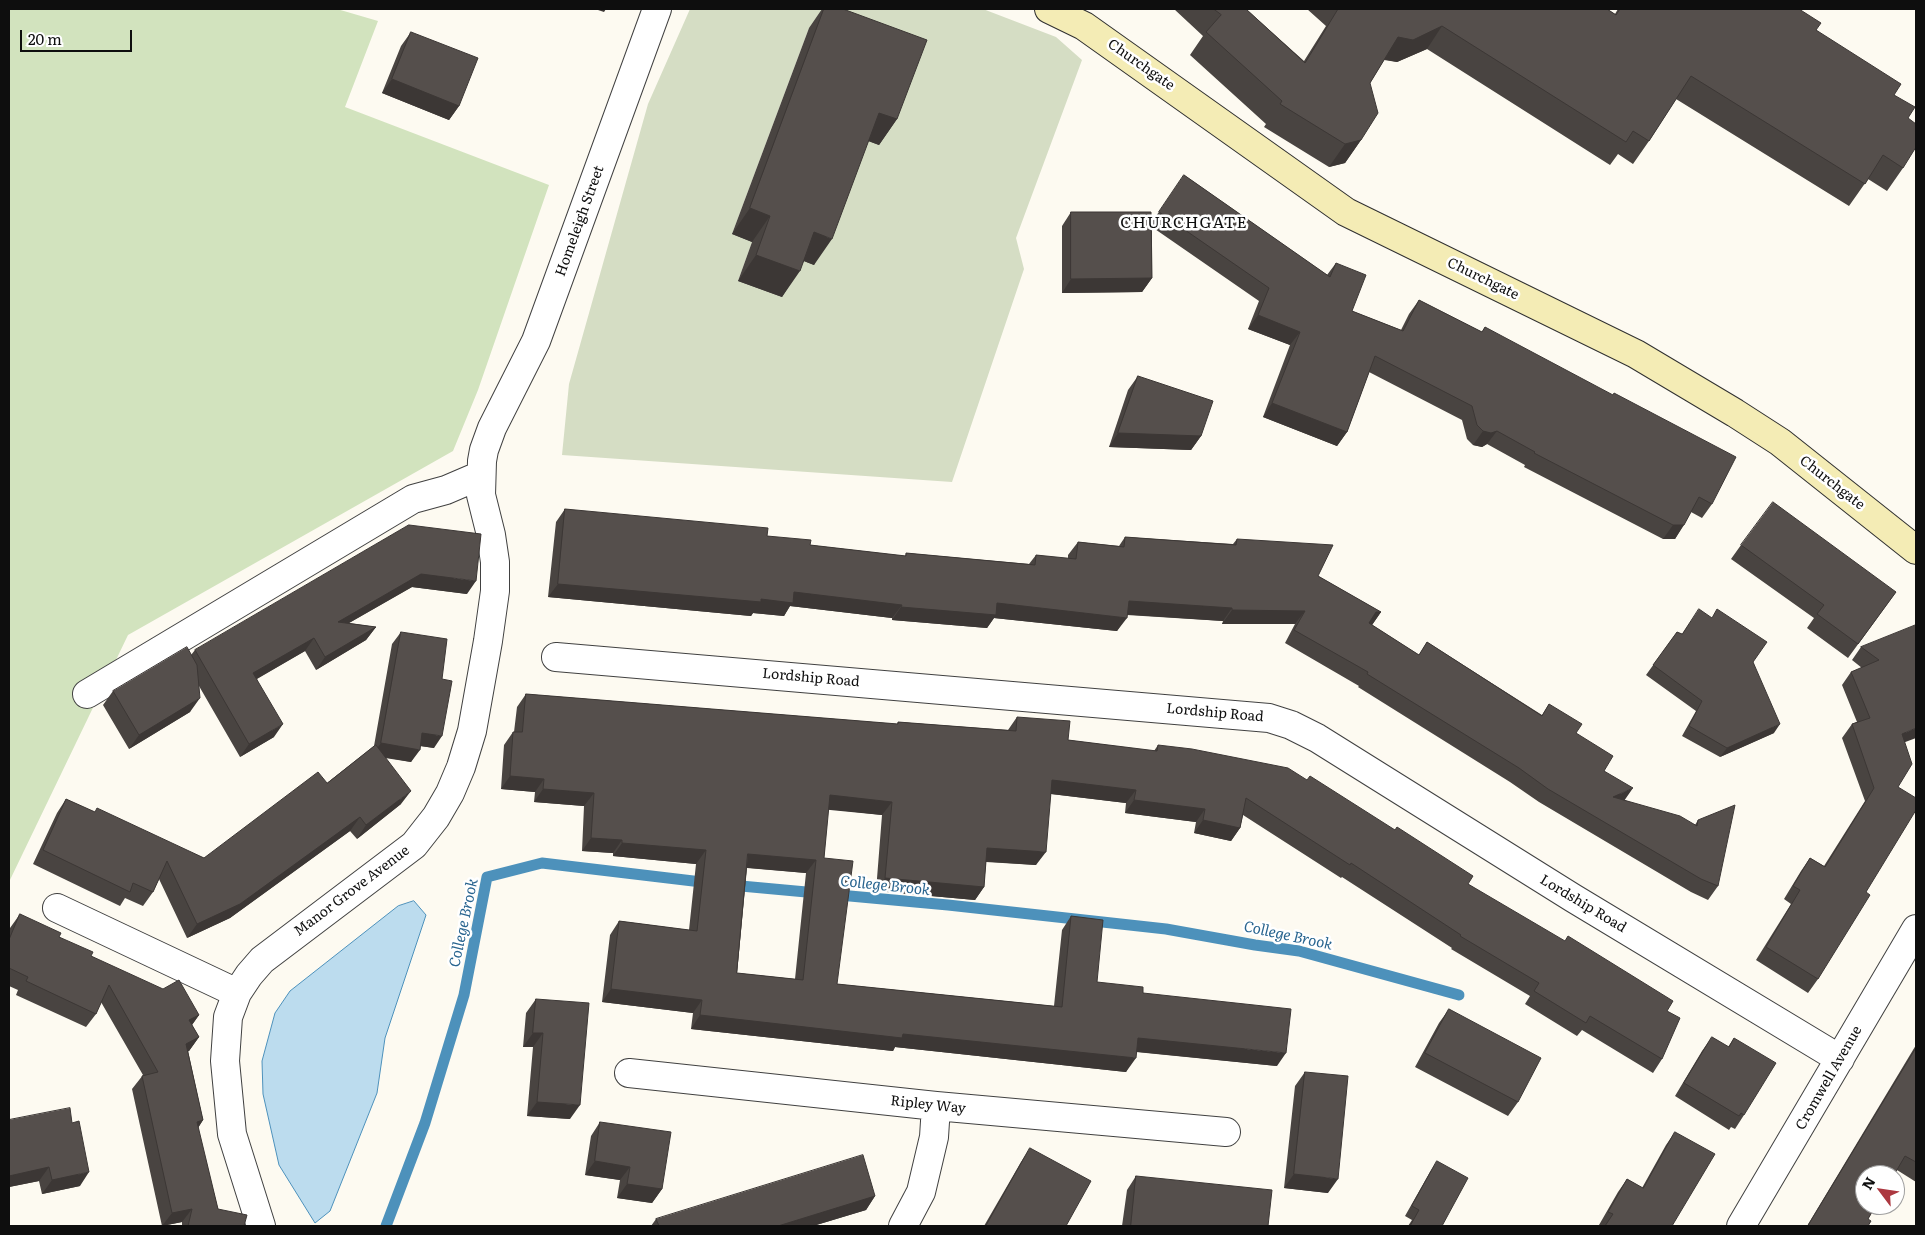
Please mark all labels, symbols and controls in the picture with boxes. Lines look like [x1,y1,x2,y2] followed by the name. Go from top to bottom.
[22,20,135,52] scale bar
[28,27,62,50] text: 20 m
[1104,36,1178,94] street label: Churchgate
[552,163,608,279] street label: Homeleigh Street
[1119,213,1249,233] district label: CHURCHGATE
[1444,254,1522,304] street label: Churchgate
[1796,452,1868,514] street label: Churchgate
[762,665,860,691] street label: Lordship Road
[1166,700,1264,726] street label: Lordship Road
[291,842,413,940] street label: Manor Grove Avenue
[839,872,931,900] water label: College Brook
[1537,872,1629,936] street label: Lordship Road
[446,877,482,969] water label: College Brook
[1242,918,1334,954] water label: College Brook
[1792,1023,1866,1133] street label: Cromwell Avenue
[890,1093,966,1117] street label: Ripley Way
[1855,1165,1905,1215] north arrow
[1856,1173,1880,1193] text: N

